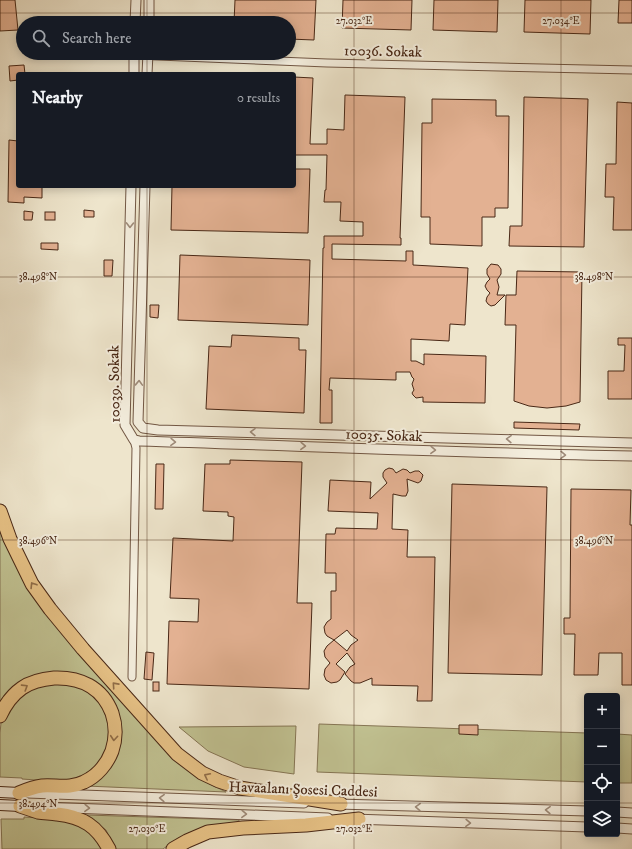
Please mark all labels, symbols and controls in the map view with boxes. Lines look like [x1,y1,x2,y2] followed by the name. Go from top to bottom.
[336,15,372,27] text: 27.032°E
[542,15,580,27] text: 27.034°E
[16,16,296,60] search box
[30,27,52,49] icon: search
[62,29,131,48] text: Search here
[344,41,423,62] street label: 10036. Sokak
[32,87,82,109] text: Nearby
[237,90,280,106] text: 0 results
[126,222,134,228] one-way arrow
[19,271,57,283] text: 38.498°N
[575,271,613,283] text: 38.498°N
[104,344,125,423] street label: 10039. Sokak
[135,380,143,386] one-way arrow
[345,425,424,446] street label: 10035. Sokak
[250,428,256,437] one-way arrow
[506,435,512,444] one-way arrow
[170,438,176,446] one-way arrow
[300,442,306,450] one-way arrow
[430,446,436,455] one-way arrow
[560,450,566,459] one-way arrow
[19,535,57,547] text: 38.496°N
[575,535,613,547] text: 38.496°N
[30,582,38,589] one-way arrow
[113,682,120,690] one-way arrow
[21,684,28,692] one-way arrow
[584,693,620,837] map controls
[584,693,620,729] button: +
[584,729,620,765] button: −
[110,735,119,741] one-way arrow
[584,765,620,801] button: locate
[204,773,212,780] one-way arrow
[228,777,378,802] street label: Havaalanı Şosesi Caddesi
[159,794,165,803] one-way arrow
[18,798,58,810] text: 38.494°N
[584,801,620,837] button: layers
[415,802,421,811] one-way arrow
[84,804,90,812] one-way arrow
[545,806,551,815] one-way arrow
[241,810,247,818] one-way arrow
[465,819,471,827] one-way arrow
[128,823,166,835] text: 27.030°E
[336,823,372,835] text: 27.032°E

